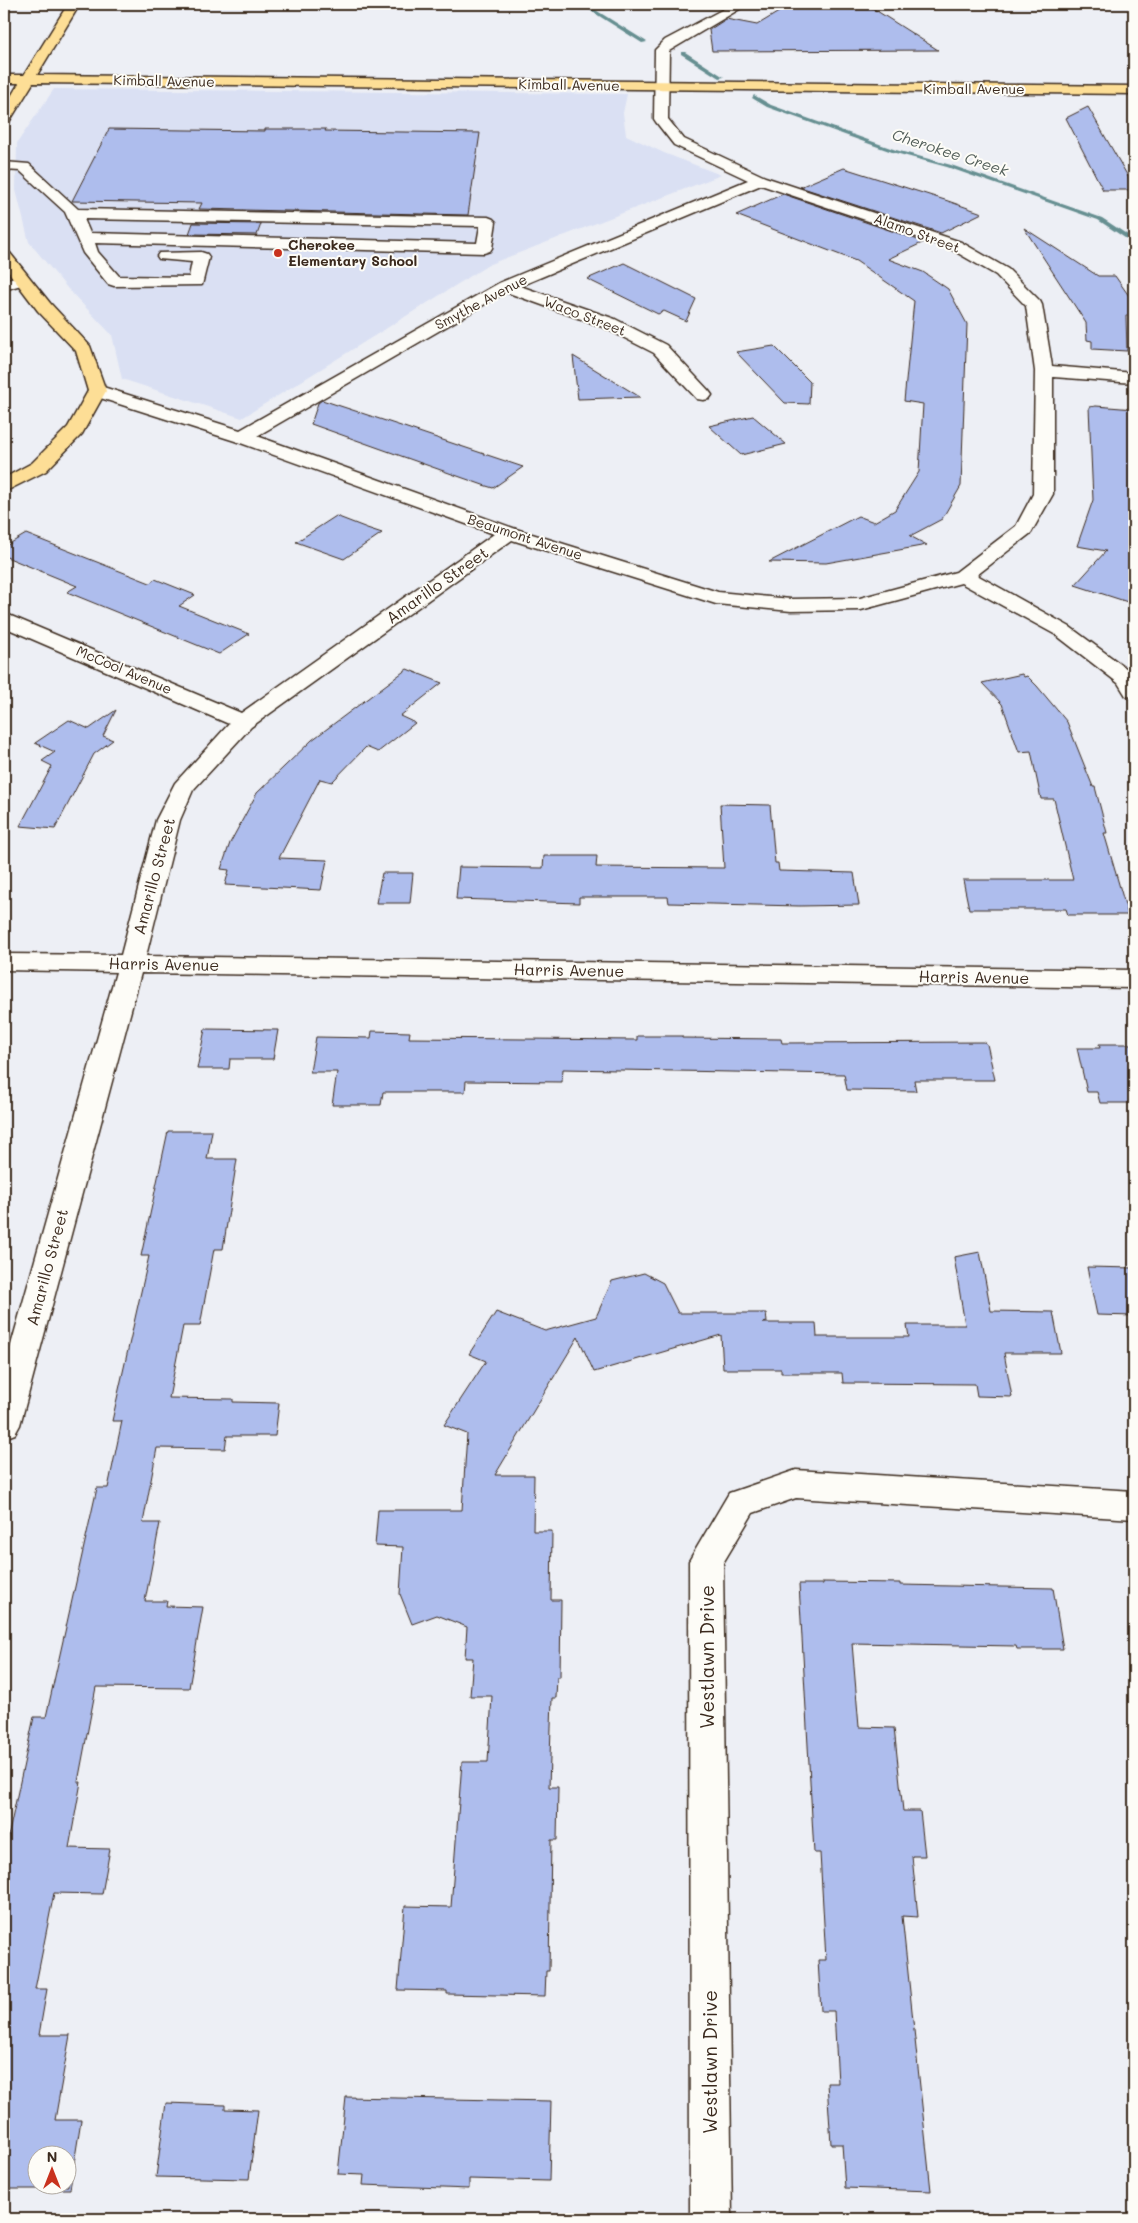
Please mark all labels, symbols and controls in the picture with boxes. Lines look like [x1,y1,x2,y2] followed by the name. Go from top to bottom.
[113,70,215,91] street label: Kimball Avenue
[518,74,620,95] street label: Kimball Avenue
[923,79,1025,98] street label: Kimball Avenue
[890,124,1012,181] water label: Cherokee Creek
[871,208,963,257] street label: Alamo Street
[288,235,417,270] place label: Cherokee Elementary School
[272,247,284,259] marker: Cherokee Elementary School
[431,269,530,334] street label: Smythe Avenue
[541,291,629,340] street label: Waco Street
[465,509,585,564] street label: Beaumont Avenue
[381,541,492,628] street label: Amarillo Street
[73,641,175,698] street label: McCool Avenue
[128,815,179,937] street label: Amarillo Street
[109,952,219,975] street label: Harris Avenue
[514,958,624,981] street label: Harris Avenue
[919,965,1029,988] street label: Harris Avenue
[21,1206,72,1328] street label: Amarillo Street
[694,1585,719,1729] street label: Westlawn Drive
[697,1990,722,2134] street label: Westlawn Drive
[28,2146,78,2196] north arrow
[47,2147,57,2166] text: N

